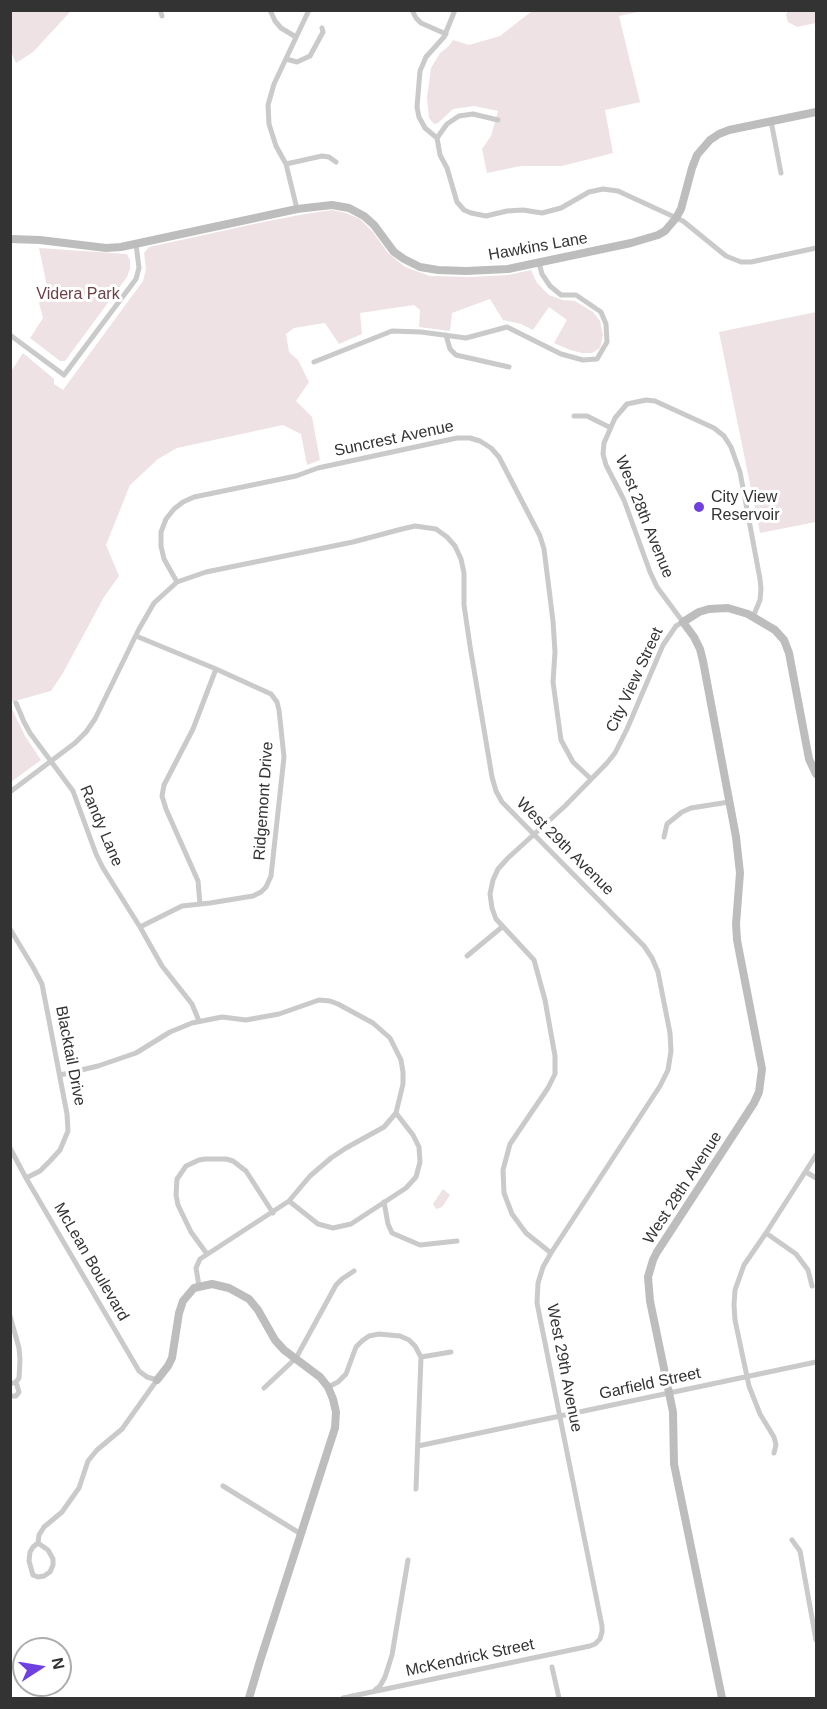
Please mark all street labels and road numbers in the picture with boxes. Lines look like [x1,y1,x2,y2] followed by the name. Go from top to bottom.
[487,229,589,265] street label: Hawkins Lane
[333,417,455,461] street label: Suncrest Avenue
[611,453,677,581] street label: West 28th Avenue
[602,624,668,736] street label: City View Street
[250,741,278,861] street label: Ridgemont Drive
[75,783,127,869] street label: Randy Lane
[512,794,618,900] street label: West 29th Avenue
[51,1004,89,1108] street label: Blacktail Drive
[640,1128,726,1248] street label: West 28th Avenue
[49,1199,133,1325] street label: McLean Boulevard
[542,1302,586,1434] street label: West 29th Avenue
[598,1364,702,1404] street label: Garfield Street
[404,1635,536,1681] street label: McKendrick Street

